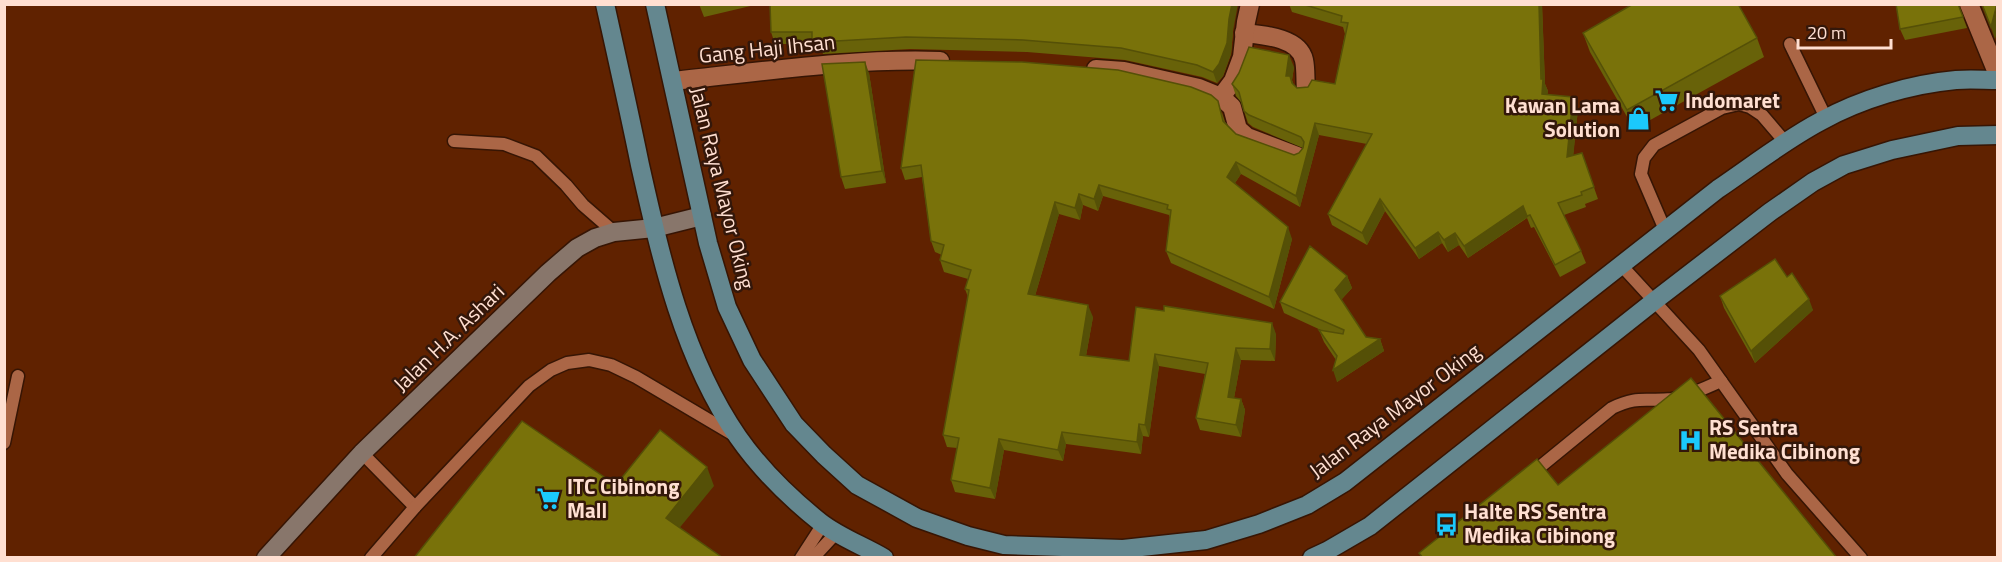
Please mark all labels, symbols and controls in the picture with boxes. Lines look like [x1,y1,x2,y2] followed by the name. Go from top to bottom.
[1798,12,1891,50] scale bar
[1807,19,1846,46] text: 20 m
[697,25,837,71] street label: Gang Haji Ihsan
[682,83,764,293] street label: Jalan Raya Mayor Oking
[1685,84,1780,116] place label: Indomaret
[1654,88,1680,114] supermarket icon: Indomaret
[1505,89,1620,145] place label: Kawan Lama Solution
[1625,105,1651,131] shop icon: Kawan Lama Solution
[385,276,511,399] street label: Jalan H.A. Ashari
[1302,335,1487,486] street label: Jalan Raya Mayor Oking
[1709,411,1860,467] place label: RS Sentra Medika Cibinong
[1678,427,1704,453] hospital icon: RS Sentra Medika Cibinong
[567,470,679,526] place label: ITC Cibinong Mall
[536,486,562,512] supermarket icon: ITC Cibinong Mall
[1464,495,1615,551] place label: Halte RS Sentra Medika Cibinong
[1433,511,1459,537] bus stop icon: Halte RS Sentra Medika Cibinong

